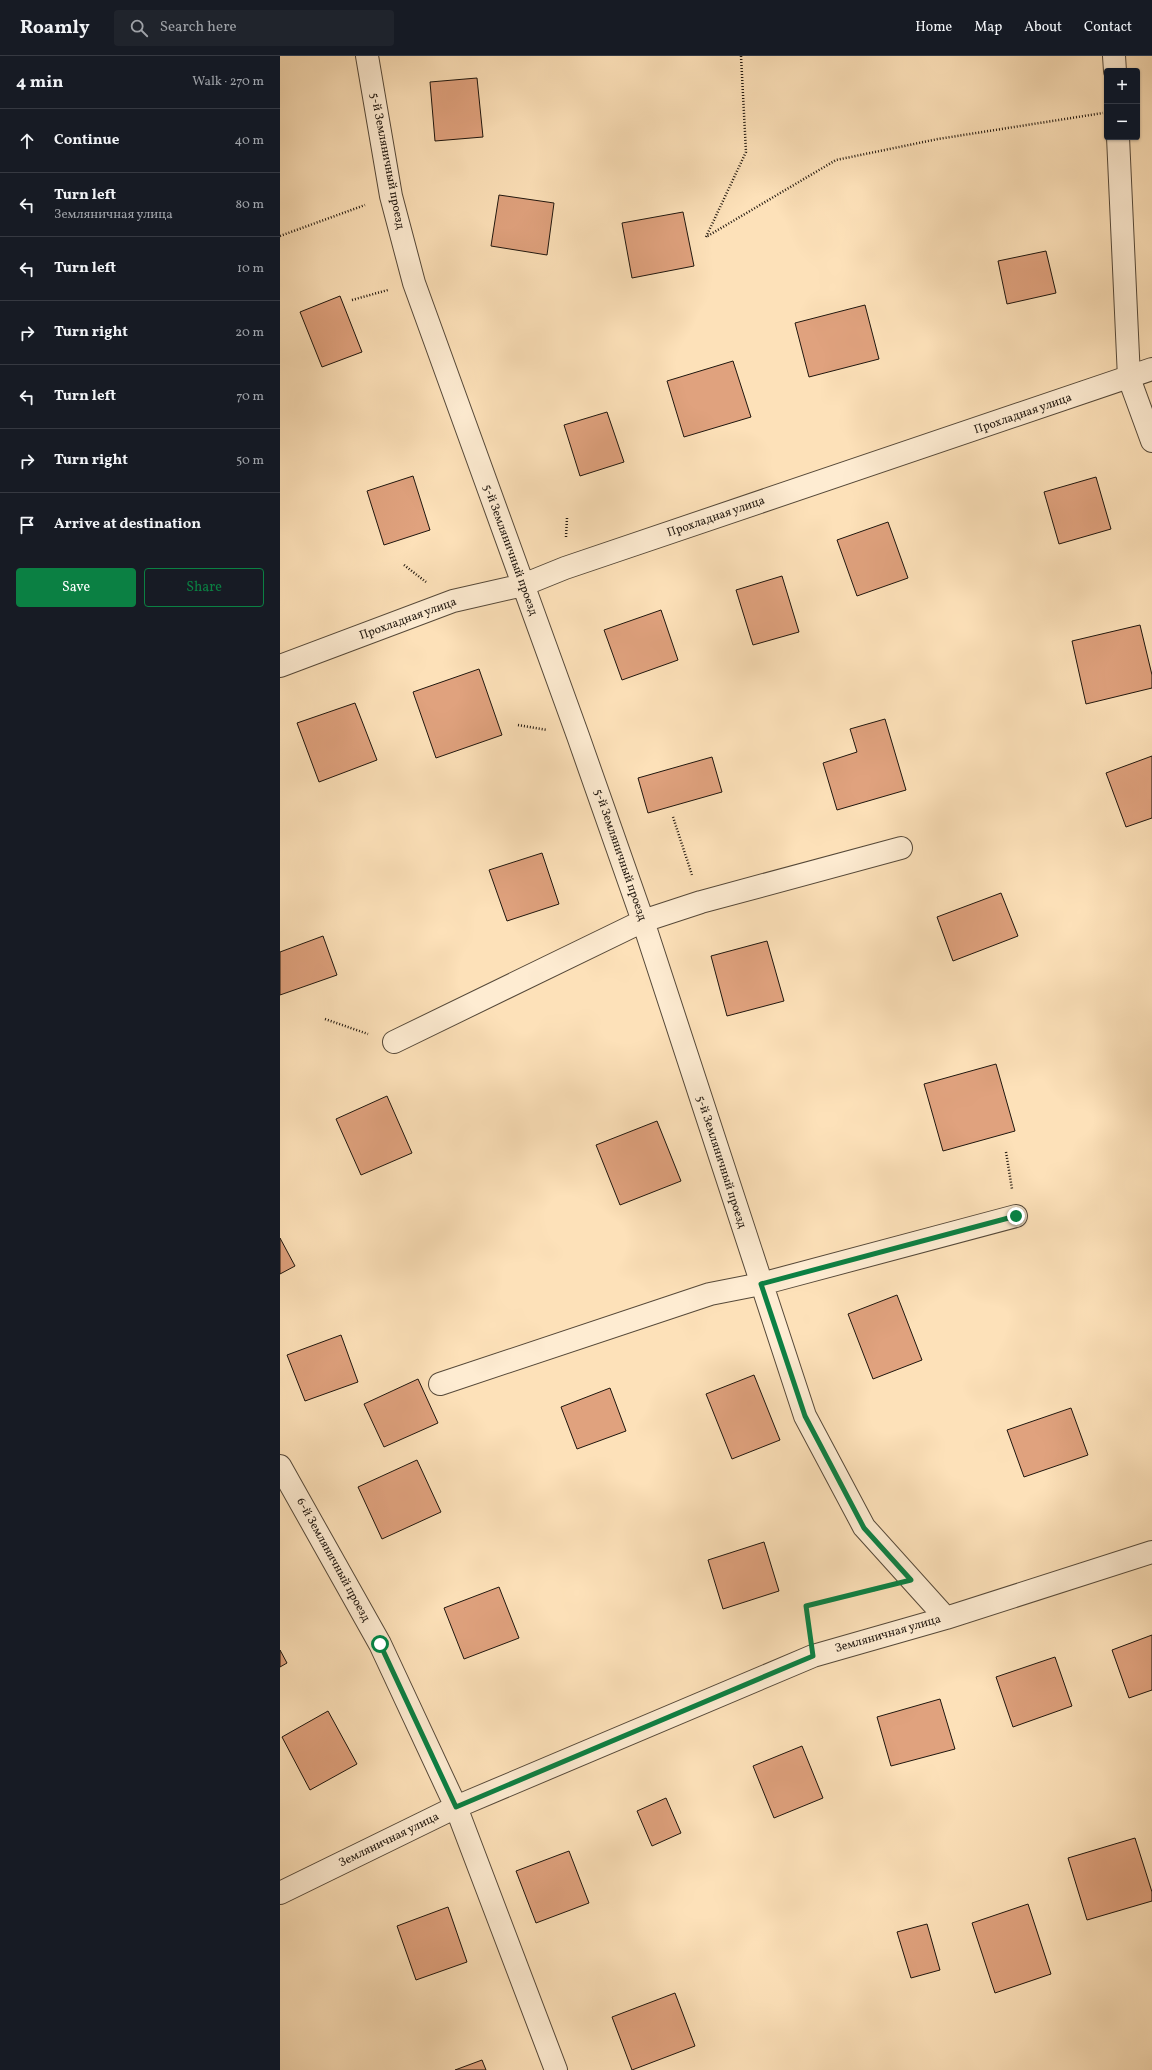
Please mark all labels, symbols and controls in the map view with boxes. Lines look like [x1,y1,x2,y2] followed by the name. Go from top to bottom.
[114,10,394,46] search box
[20,15,90,41] text: Roamly
[128,17,150,39] icon: search
[160,17,237,38] text: Search here
[915,18,952,37] text: Home
[974,18,1002,37] text: Map
[1024,18,1062,37] text: About
[1084,18,1132,37] text: Contact
[1104,68,1140,140] map controls
[1104,68,1140,104] button: +
[16,71,63,94] text: 4 min
[192,73,264,91] text: Walk · 270 m
[366,91,408,231] street label: 5-й Земляничный проезд
[1104,104,1140,140] button: −
[16,130,38,152] icon: ahead
[54,130,119,151] text: Continue
[235,132,264,150] text: 40 m
[54,185,116,206] text: Turn left
[16,194,38,216] icon: left
[235,196,264,214] text: 80 m
[54,206,173,224] text: Земляничная улица
[16,258,38,280] icon: left
[54,258,116,279] text: Turn left
[237,260,264,278] text: 10 m
[16,322,38,344] icon: right
[54,322,128,343] text: Turn right
[235,324,264,342] text: 20 m
[16,386,38,408] icon: left
[54,386,116,407] text: Turn left
[236,388,264,406] text: 70 m
[972,390,1074,438] street label: Прохладная улица
[16,450,38,472] icon: right
[54,450,128,471] text: Turn right
[236,452,264,470] text: 50 m
[479,482,541,618] street label: 5-й Земляничный проезд
[665,493,767,541] street label: Прохладная улица
[16,514,38,536] icon: arrive
[54,514,201,535] text: Arrive at destination
[16,568,136,607] button: Save
[144,568,264,607] button: Share
[357,594,459,644] street label: Прохладная улица
[590,787,650,923] street label: 5-й Земляничный проезд
[692,1094,750,1231] street label: 5-й Земляничный проезд
[1007,1207,1025,1225] route end
[292,1495,374,1625] street label: 6-й Земляничный проезд
[833,1611,943,1657] street label: Земляничная улица
[371,1635,389,1653] route start
[336,1809,442,1871] street label: Земляничная улица

